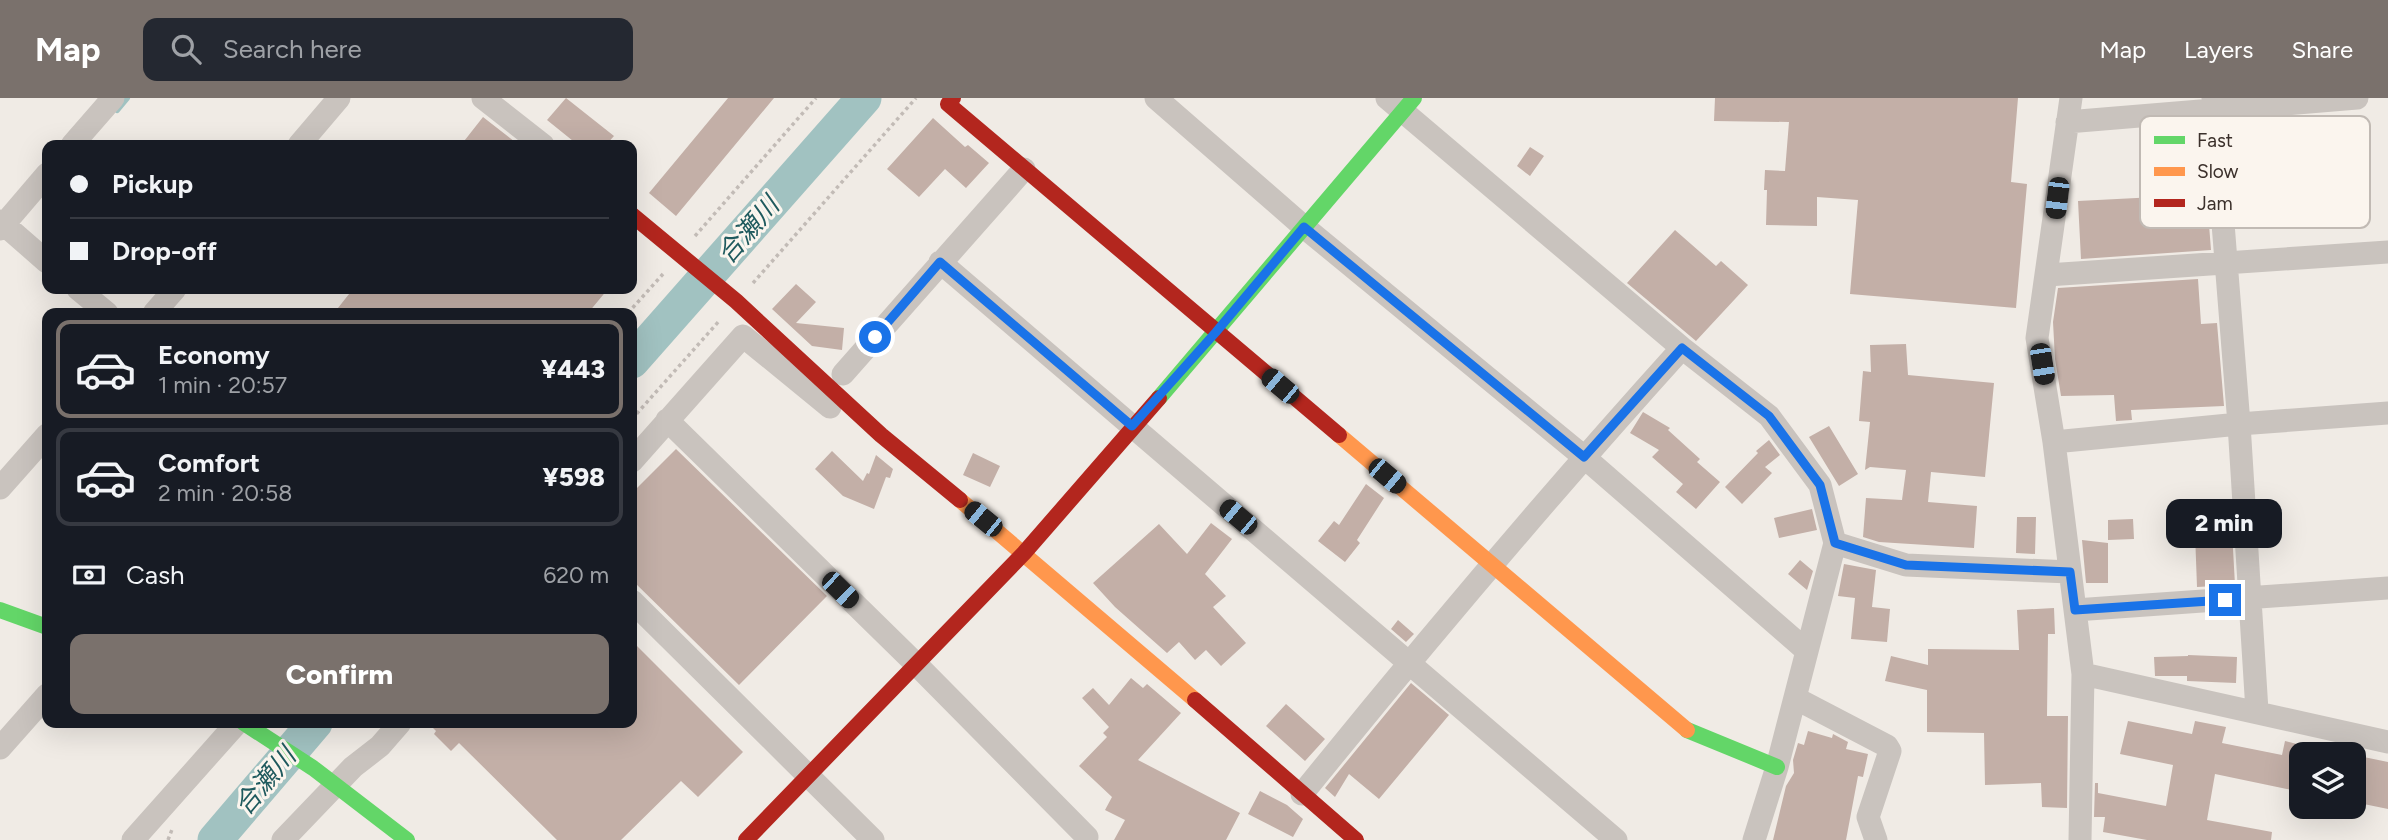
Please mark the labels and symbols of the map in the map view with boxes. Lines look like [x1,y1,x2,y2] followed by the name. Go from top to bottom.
[2140,116,2370,228] legend
[2197,129,2233,152] text: Fast
[2197,160,2239,183] text: Slow
[2045,176,2070,220] car
[710,188,788,270] water label: 合瀬川
[2197,192,2233,215] text: Jam
[859,321,891,353] route start
[2029,342,2056,386] car
[1258,364,1303,408] car
[1365,454,1410,498] car
[1216,495,1261,539] car
[961,498,1006,540] car
[2167,498,2283,547] callout: 2 min
[818,568,863,612] car
[2209,584,2241,616] route end
[228,739,304,821] water label: 合瀬川

